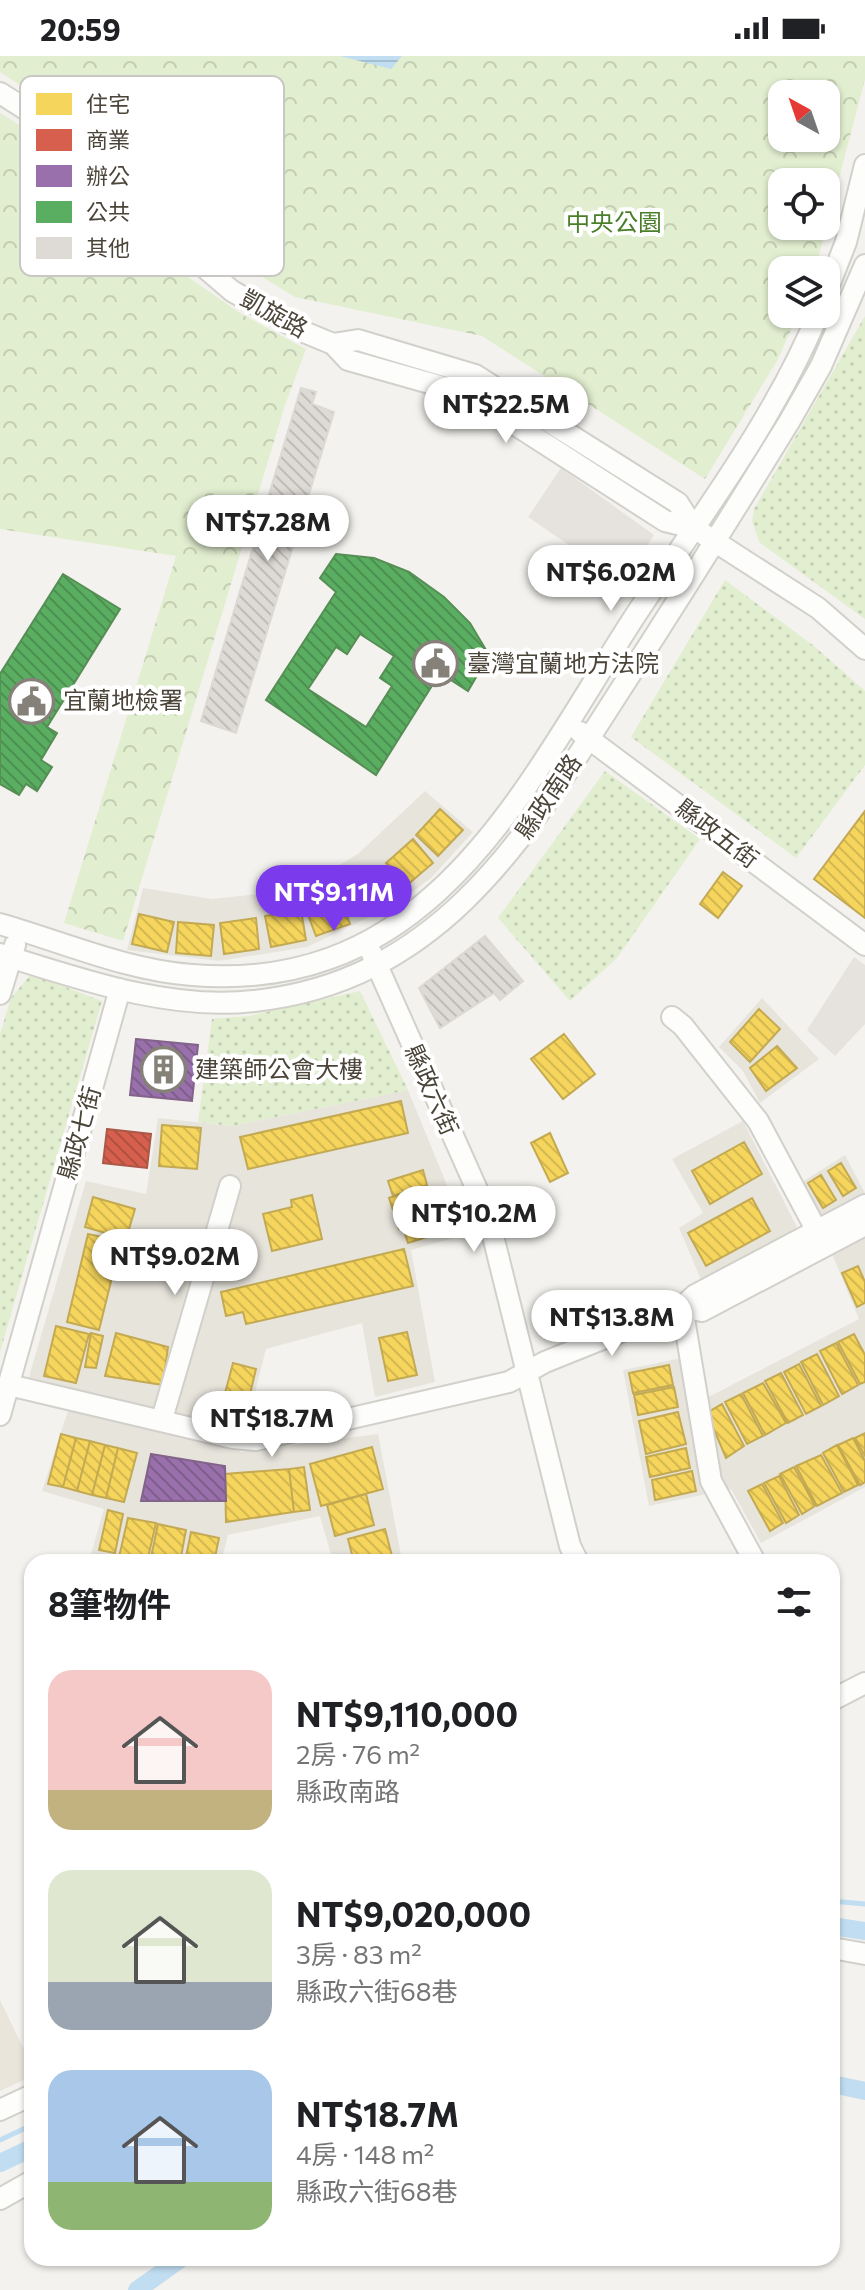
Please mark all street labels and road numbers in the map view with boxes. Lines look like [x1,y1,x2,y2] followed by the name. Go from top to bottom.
[236,283,313,343] street label: 凱旋路
[509,748,587,844] street label: 縣政南路
[671,792,765,873] street label: 縣政五街
[400,1040,465,1139] street label: 縣政六街
[51,1082,106,1183] street label: 縣政七街

